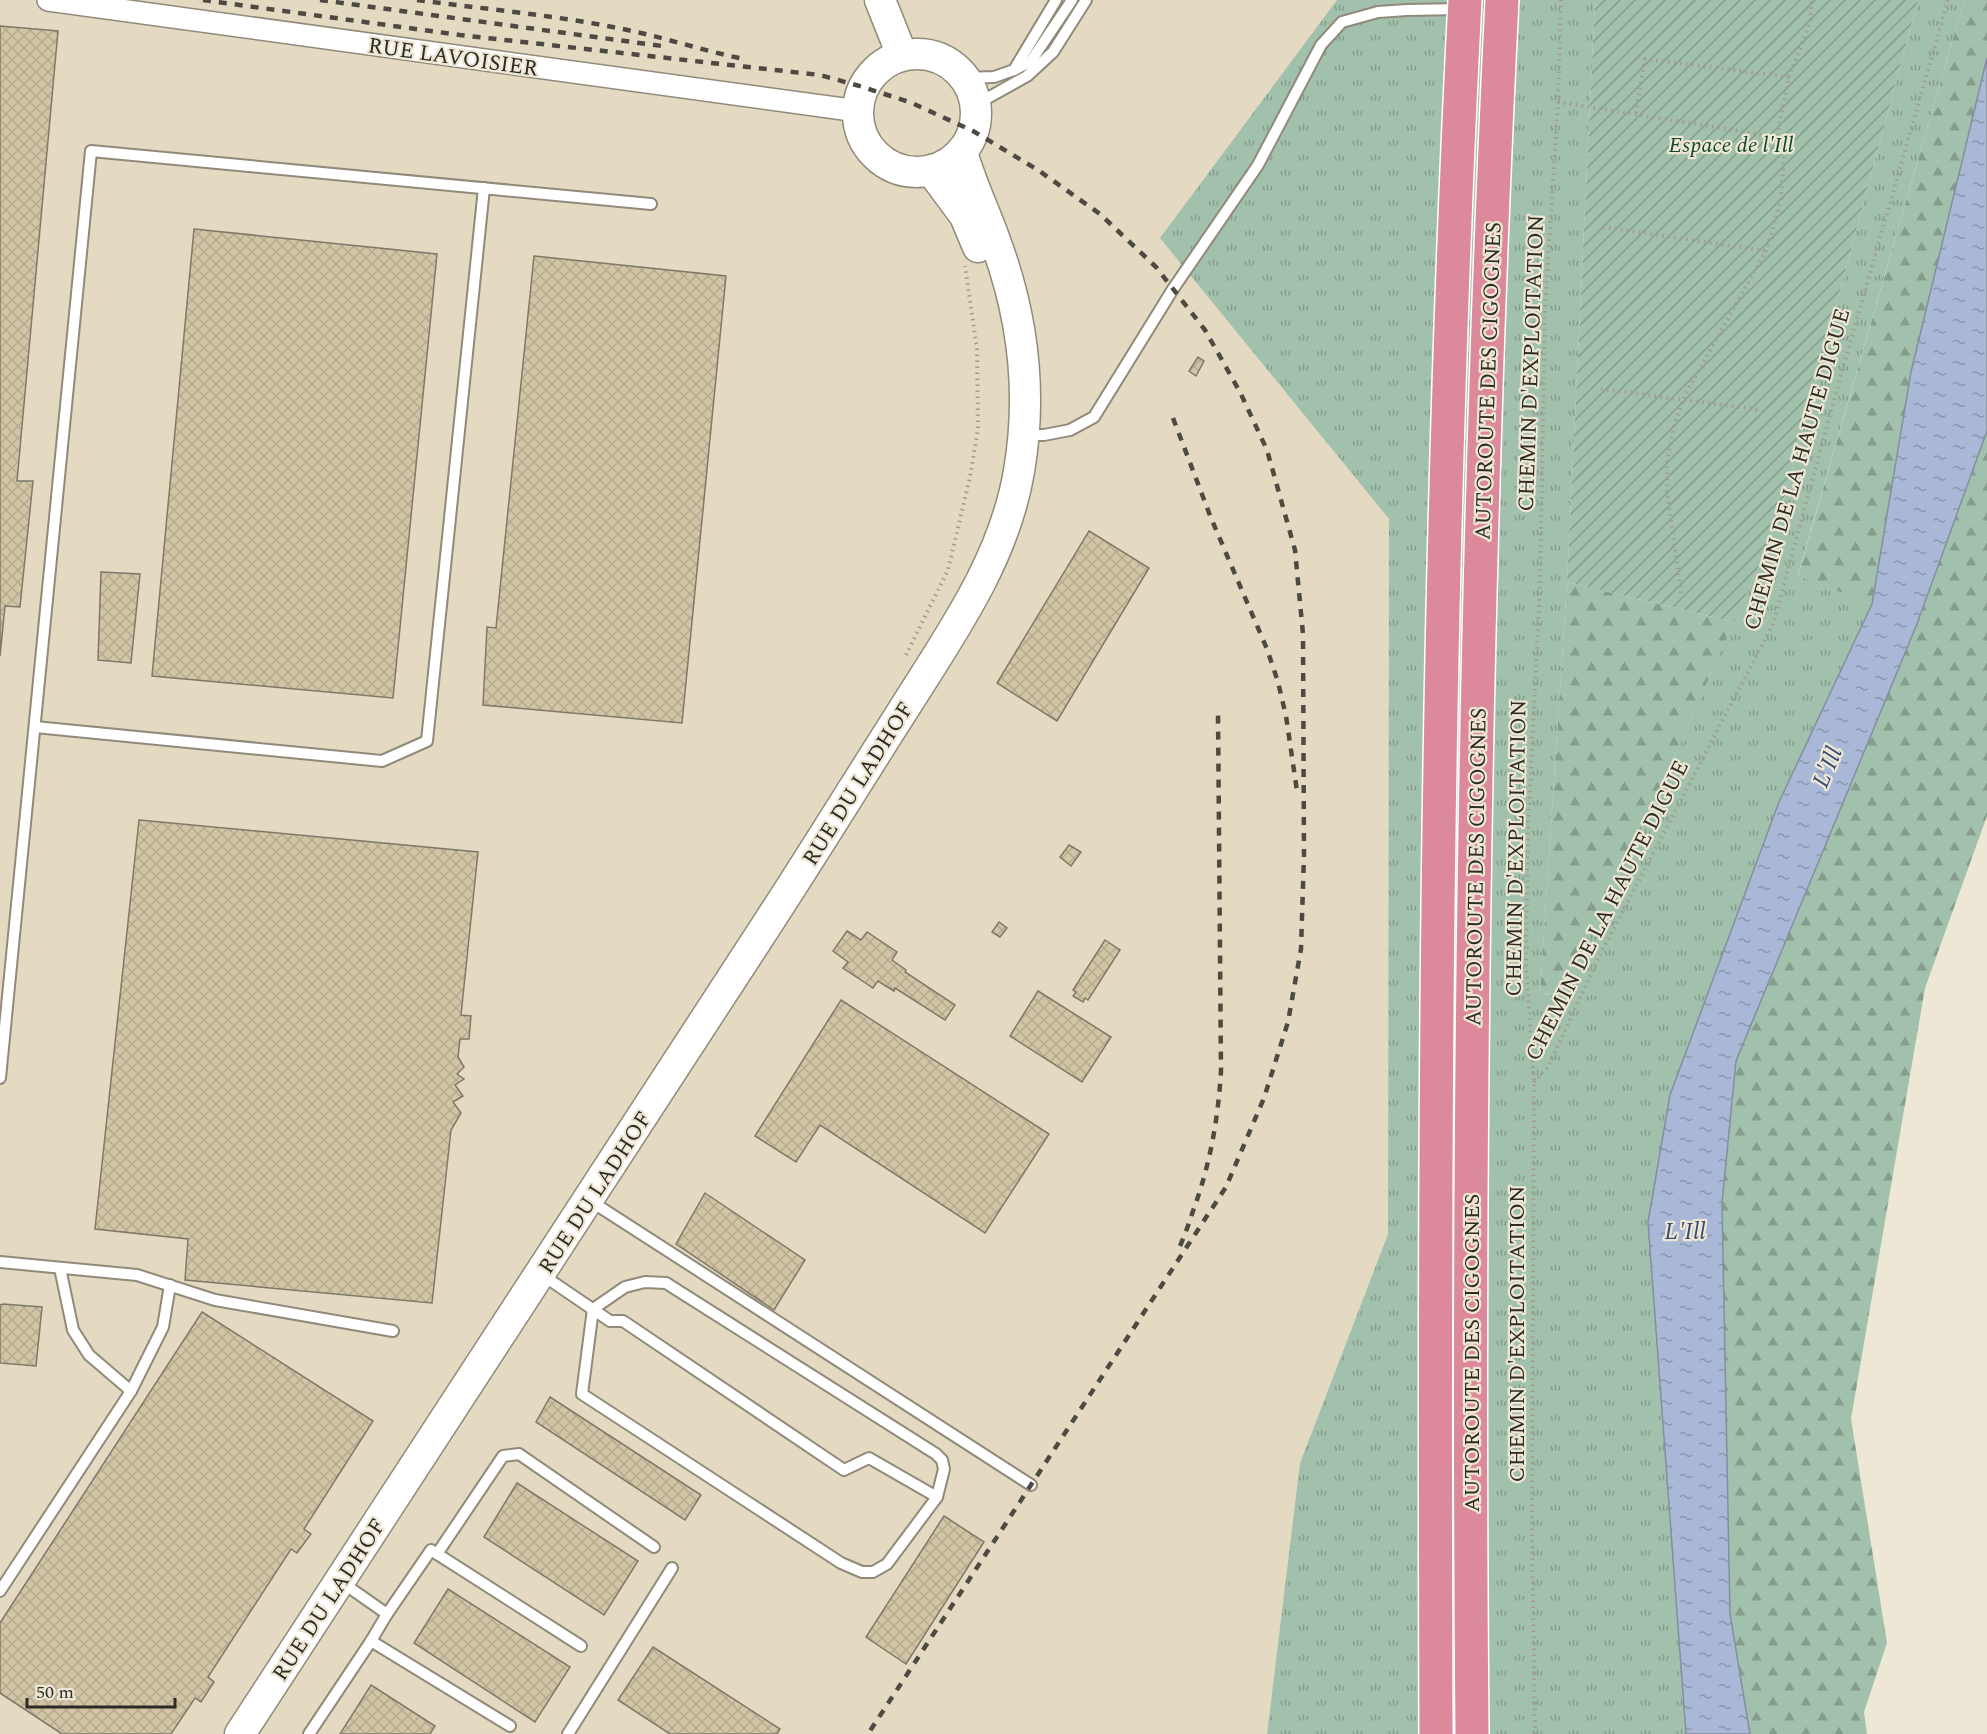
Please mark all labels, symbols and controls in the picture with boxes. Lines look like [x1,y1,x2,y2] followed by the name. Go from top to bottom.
[366,29,540,86] street label: RUE LAVOISIER
[1669,129,1794,162] park label: Espace de l'Ill
[1510,214,1553,512] street label: CHEMIN D'EXPLOITATION
[1466,221,1511,541] street label: AUTOROUTE DES CIGOGNES
[1736,305,1859,634] street label: CHEMIN DE LA HAUTE DIGUE
[794,695,922,872] street label: RUE DU LADHOF
[1497,699,1536,997] street label: CHEMIN D'EXPLOITATION
[1457,707,1496,1027] street label: AUTOROUTE DES CIGOGNES
[1803,741,1853,794] water label: L'Ill
[1517,755,1698,1067] street label: CHEMIN DE LA HAUTE DIGUE
[530,1105,660,1281] street label: RUE DU LADHOF
[1501,1185,1534,1483] street label: CHEMIN D'EXPLOITATION
[1456,1194,1489,1512] street label: AUTOROUTE DES CIGOGNES
[1664,1214,1706,1250] water label: L'Ill
[264,1512,394,1688] street label: RUE DU LADHOF
[27,1671,176,1709] scale bar
[36,1679,74,1706] text: 50 m

